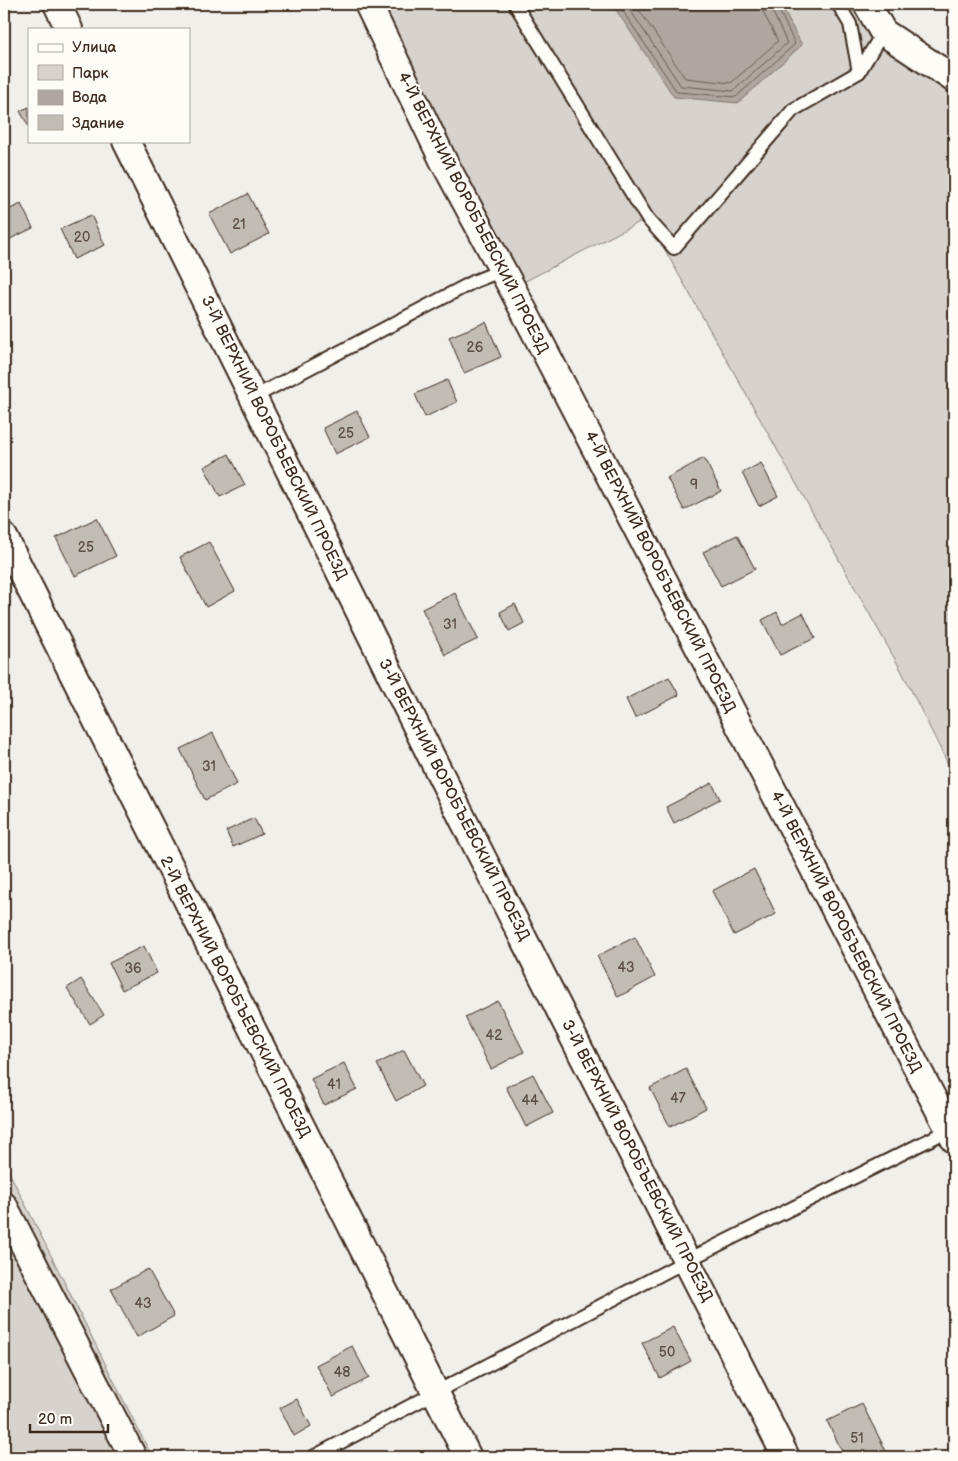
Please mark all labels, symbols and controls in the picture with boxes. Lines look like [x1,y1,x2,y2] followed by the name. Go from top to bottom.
[28,28,190,142] legend
[72,38,117,57] text: Улица
[72,64,109,83] text: Парк
[393,69,553,357] street label: 4-Й ВЕРХНИЙ ВОРОБЪЕВСКИЙ ПРОЕЗД
[72,88,107,107] text: Вода
[72,114,124,133] text: Здание
[232,216,246,233] house number: 21
[74,229,90,246] house number: 20
[197,293,351,583] street label: 3-Й ВЕРХНИЙ ВОРОБЪЕВСКИЙ ПРОЕЗД
[467,339,484,356] house number: 26
[338,425,354,442] house number: 25
[580,428,740,716] street label: 4-Й ВЕРХНИЙ ВОРОБЪЕВСКИЙ ПРОЕЗД
[690,476,698,493] house number: 9
[78,539,94,556] house number: 25
[443,616,457,633] house number: 31
[374,656,534,944] street label: 3-Й ВЕРХНИЙ ВОРОБЪЕВСКИЙ ПРОЕЗД
[202,758,216,775] house number: 31
[766,788,926,1076] street label: 4-Й ВЕРХНИЙ ВОРОБЪЕВСКИЙ ПРОЕЗД
[155,853,315,1141] street label: 2-Й ВЕРХНИЙ ВОРОБЪЕВСКИЙ ПРОЕЗД
[617,959,635,976] house number: 43
[124,960,142,977] house number: 36
[557,1017,717,1305] street label: 3-Й ВЕРХНИЙ ВОРОБЪЕВСКИЙ ПРОЕЗД
[486,1027,503,1044] house number: 42
[327,1076,341,1093] house number: 41
[670,1090,686,1107] house number: 47
[521,1092,539,1109] house number: 44
[134,1295,152,1312] house number: 43
[659,1344,675,1361] house number: 50
[334,1364,350,1381] house number: 48
[30,1401,108,1433] scale bar
[38,1410,72,1429] text: 20 m
[850,1430,864,1447] house number: 51

